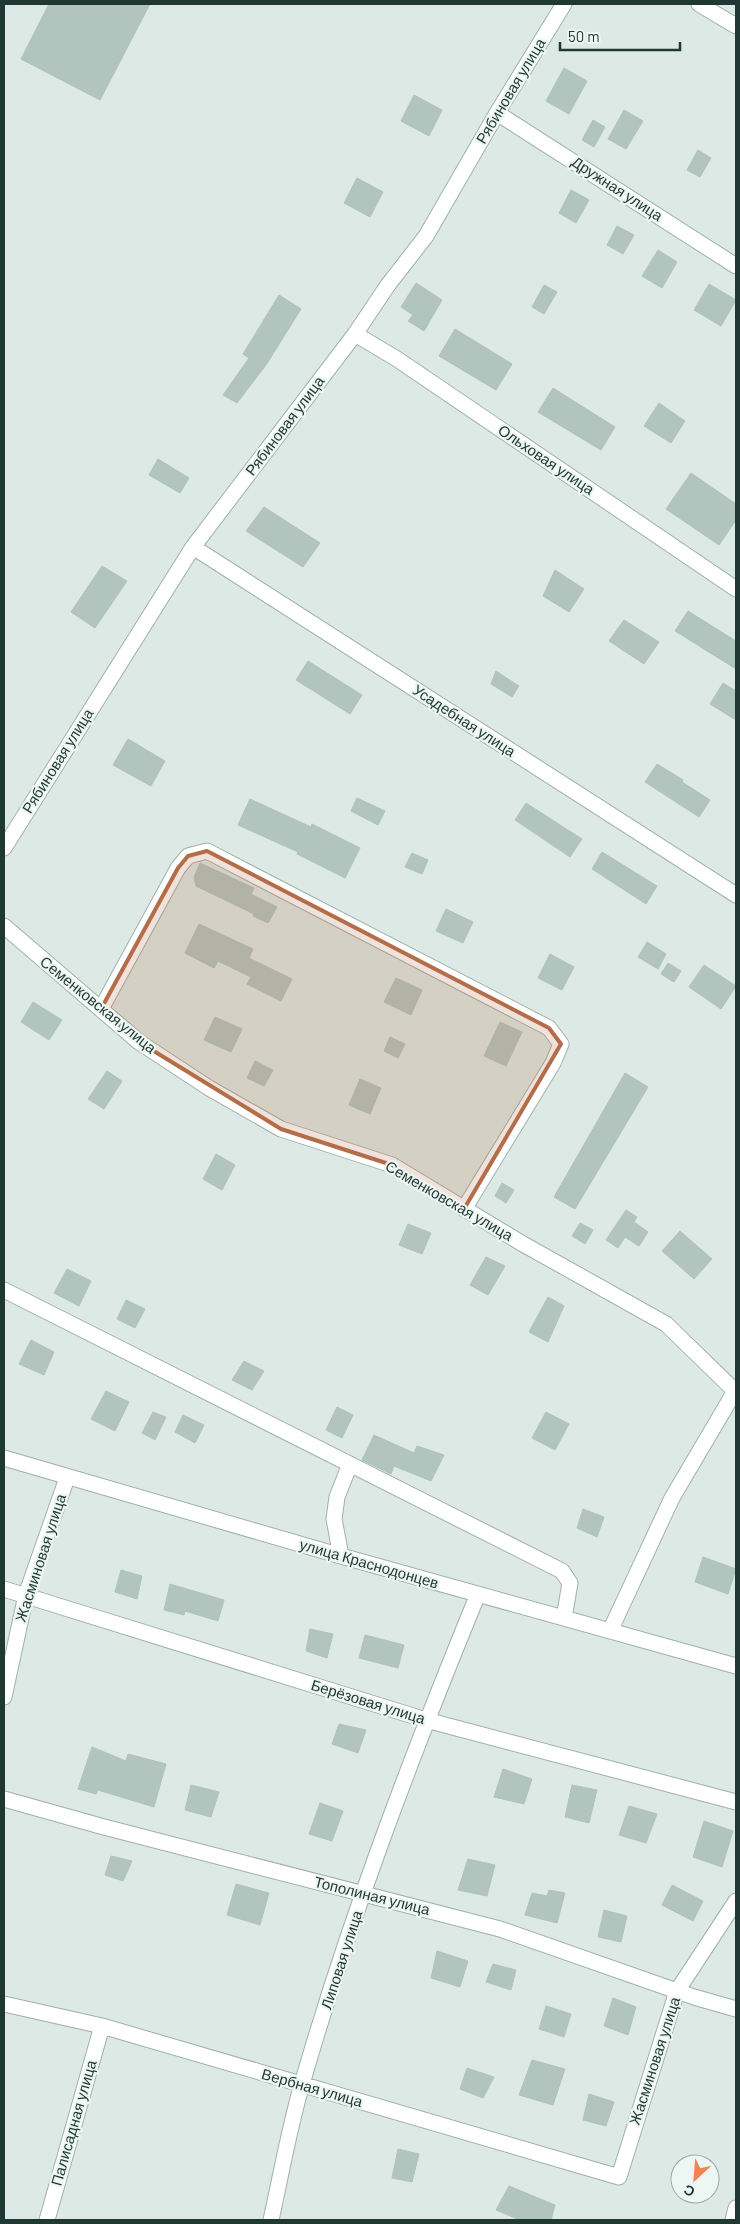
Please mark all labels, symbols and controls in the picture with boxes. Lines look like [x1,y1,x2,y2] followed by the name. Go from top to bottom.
[560,20,680,52] scale bar
[568,27,600,45] text: 50 m
[472,34,549,146] street label: Рябиновая улица
[569,152,667,225] street label: Дружная улица
[241,372,328,479] street label: Рябиновая улица
[495,420,599,498] street label: Ольховая улица
[410,680,520,760] street label: Усадебная улица
[18,704,97,816] street label: Рябиновая улица
[37,952,161,1057] street label: Семенковская улица
[383,1156,517,1244] street label: Семенковская улица
[11,1491,69,1624] street label: Жасминовая улица
[298,1535,441,1591] street label: улица Краснодонцев
[309,1675,428,1727] street label: Берёзовая улица
[313,1872,433,1918] street label: Тополиная улица
[317,1907,366,2012] street label: Липовая улица
[625,1994,683,2127] street label: Жасминовая улица
[46,2057,100,2188] street label: Палисадная улица
[260,2064,366,2110] street label: Вербная улица
[670,2154,720,2204] north arrow
[681,2181,697,2201] text: С

